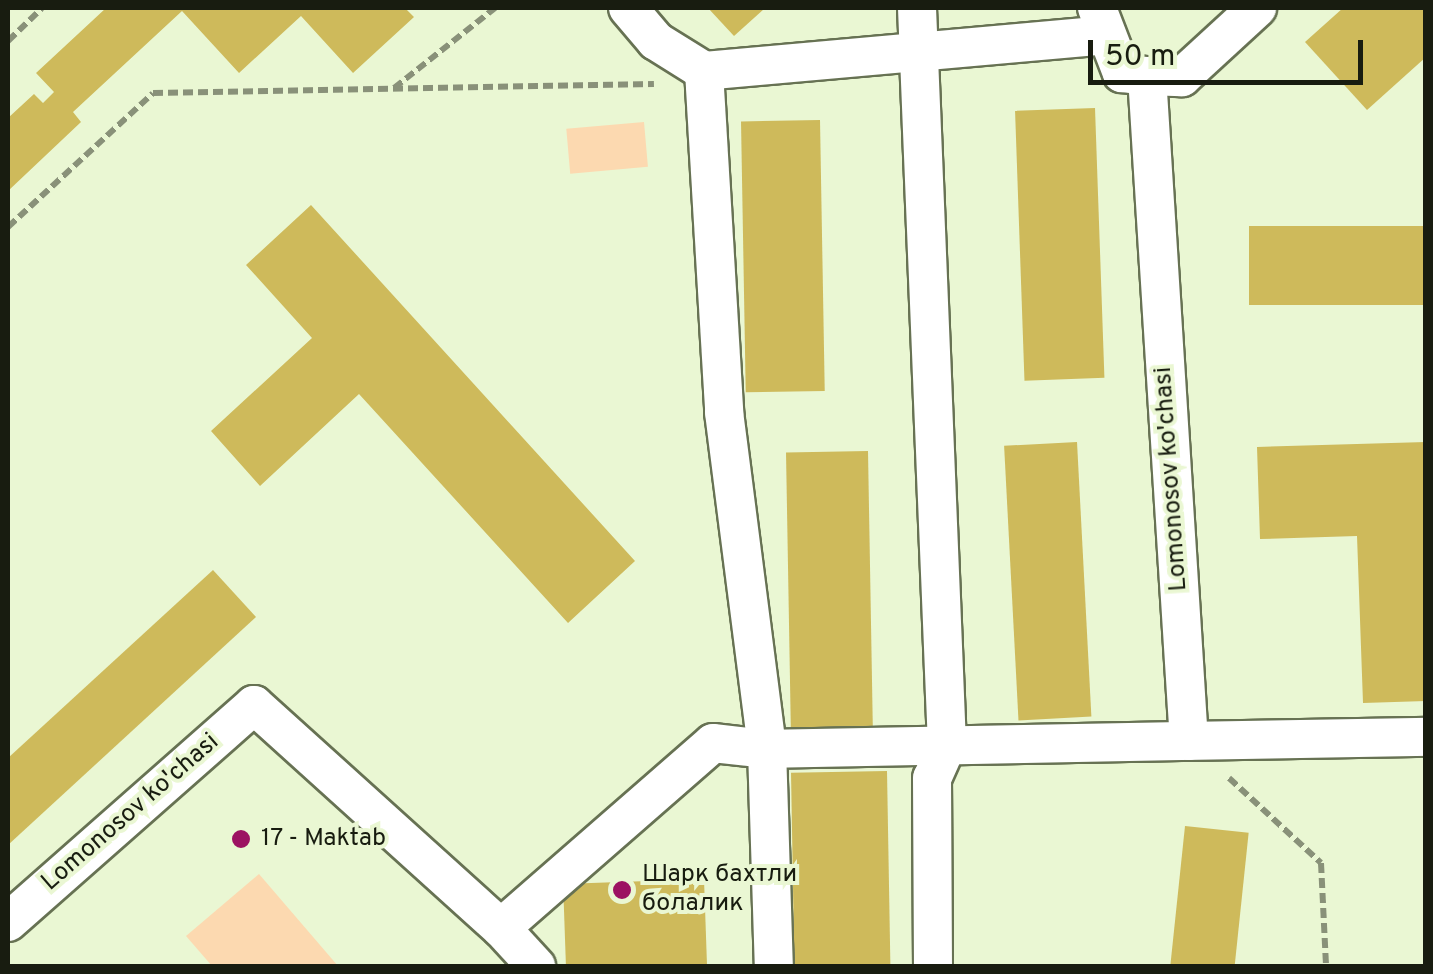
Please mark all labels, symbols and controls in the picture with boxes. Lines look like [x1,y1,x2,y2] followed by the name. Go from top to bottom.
[1093,20,1368,82] scale bar
[1105,39,1175,76] text: 50 m
[1149,366,1195,592] street label: Lomonosov ko'chasi
[36,728,226,898] street label: Lomonosov ko'chasi
[261,824,387,854] place label: 17 - Maktab
[230,828,252,850] marker: 17 - Maktab
[642,861,797,920] place label: Шарк бахтли болалик
[611,879,633,901] marker: Шарк бахтли болалик

